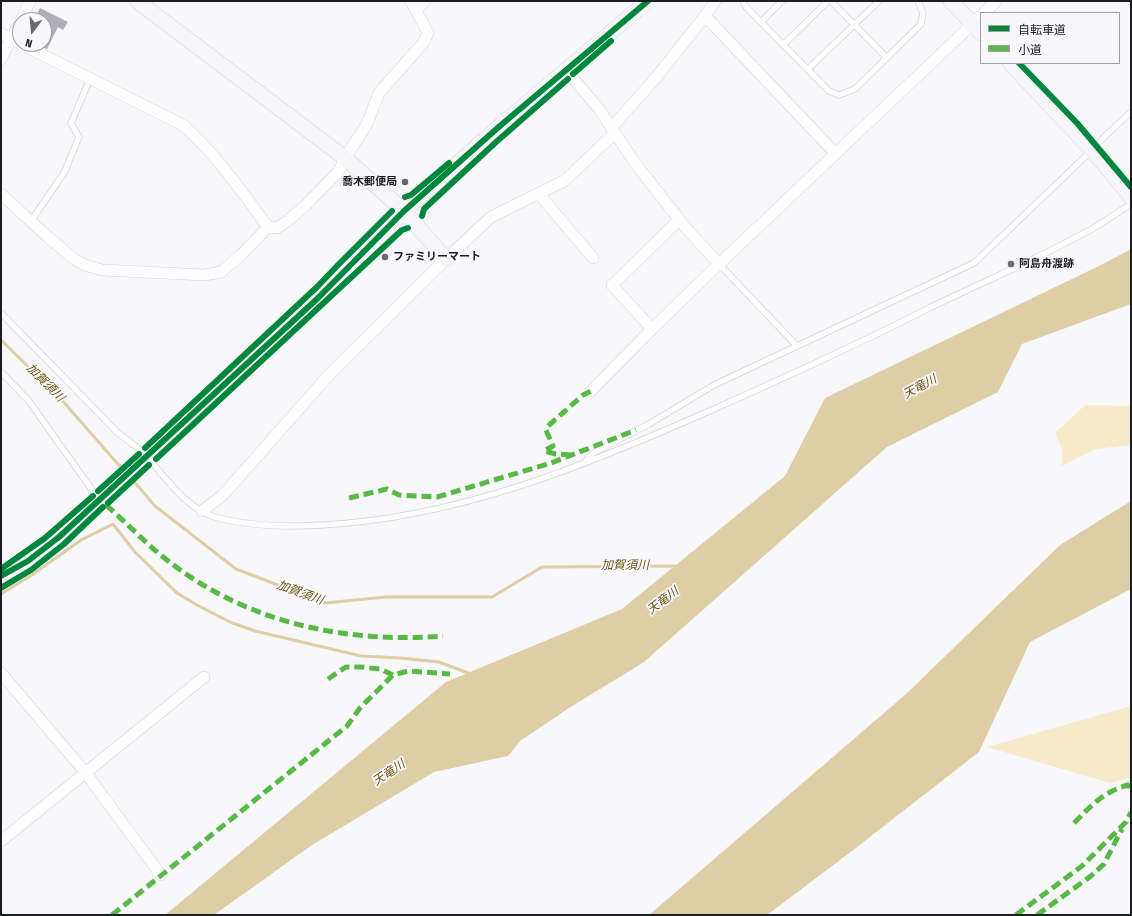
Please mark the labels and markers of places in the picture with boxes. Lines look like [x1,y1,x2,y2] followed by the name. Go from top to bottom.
[342,175,397,189] place label: 喬木郵便局
[400,177,410,187] marker: 喬木郵便局
[393,250,481,264] place label: ファミリーマート
[380,252,390,262] marker: ファミリーマート
[1019,257,1074,271] place label: 阿島舟渡跡
[1006,259,1016,269] marker: 阿島舟渡跡

